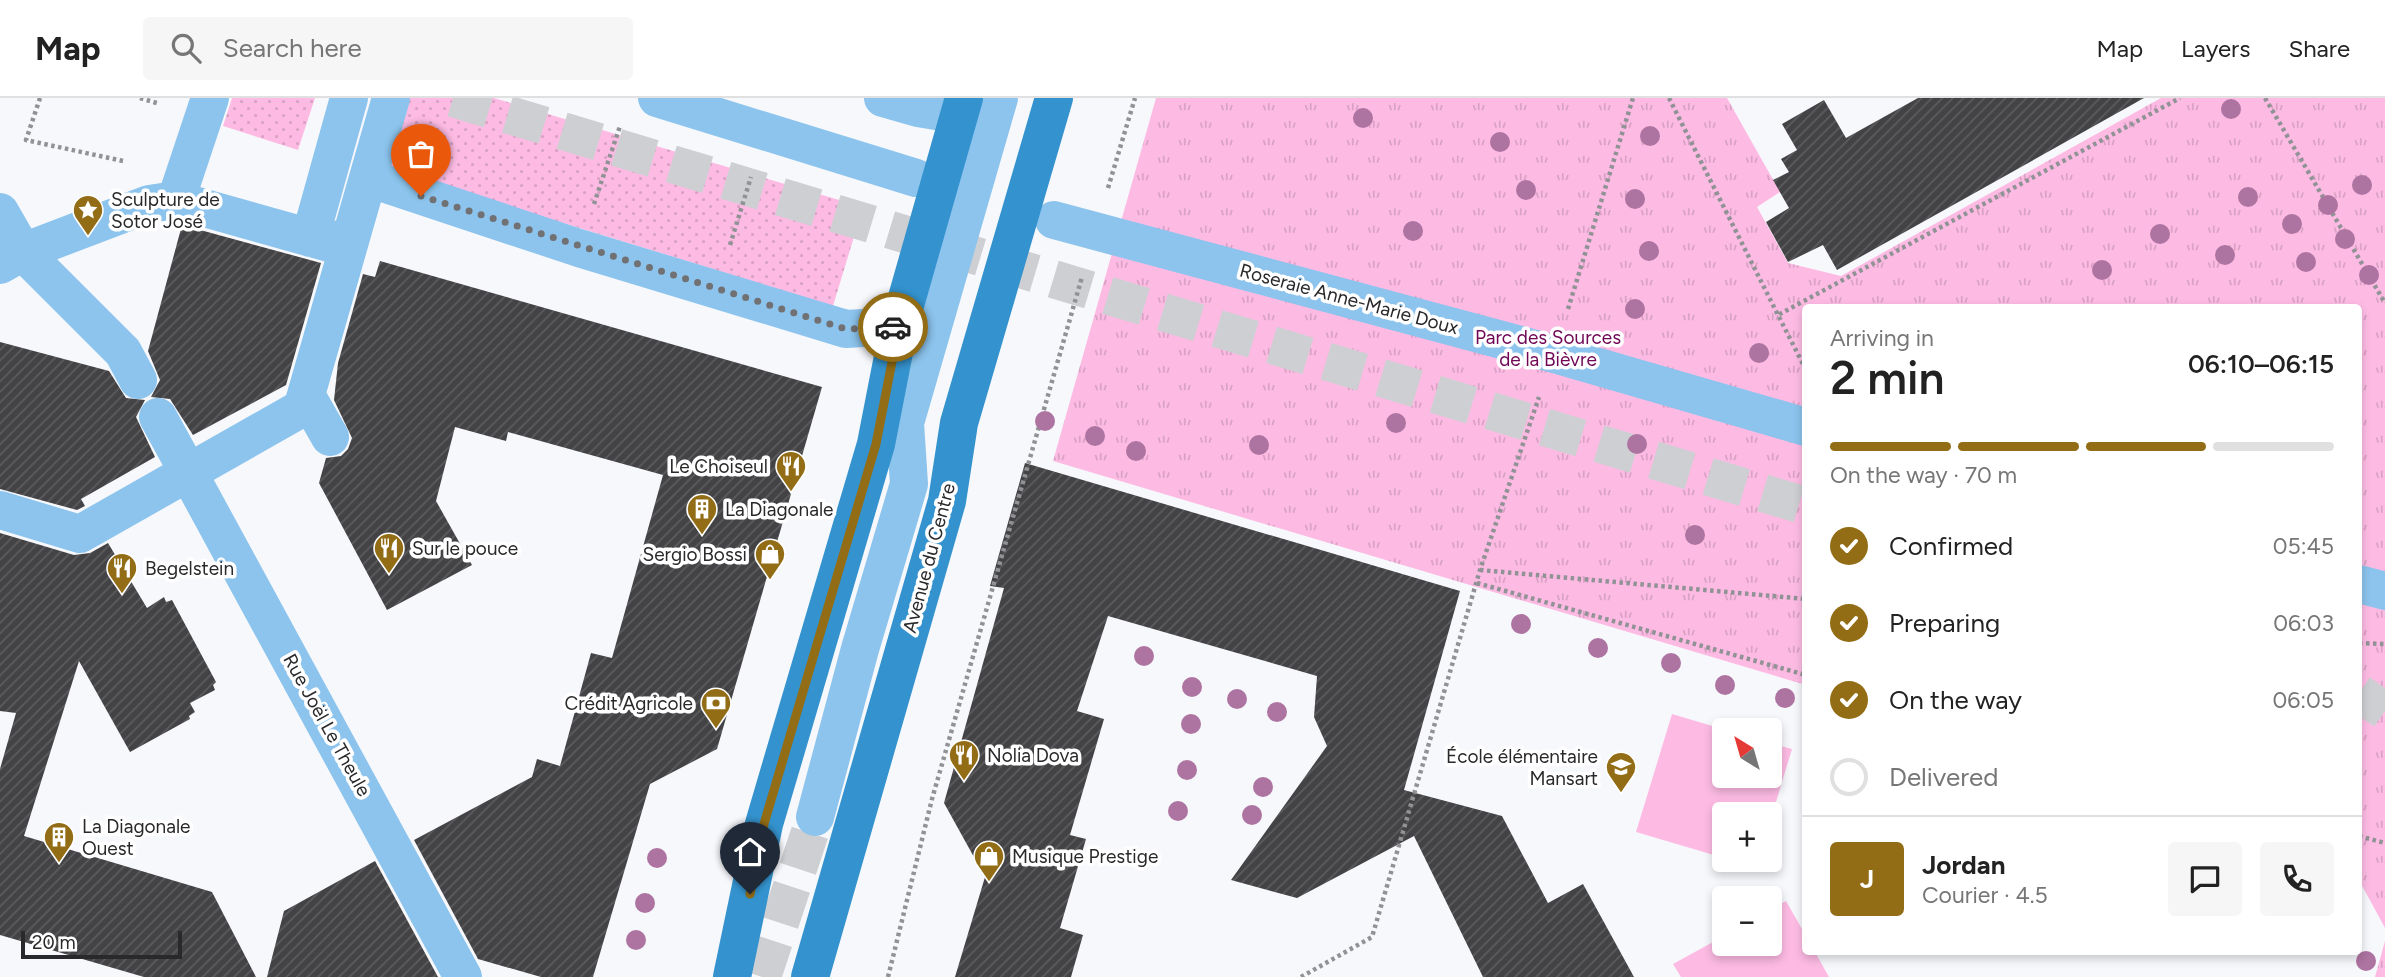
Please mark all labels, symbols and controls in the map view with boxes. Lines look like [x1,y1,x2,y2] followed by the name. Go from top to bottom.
[143,17,633,80] search box
[35,29,101,68] text: Map
[167,29,205,67] icon: search
[223,32,362,64] text: Search here
[2096,34,2143,63] text: Map
[2181,34,2250,63] text: Layers
[2288,34,2350,63] text: Share
[391,124,451,196] pin
[402,135,440,173] icon: bag
[111,188,220,233] place label: Sculpture de Sotor José
[71,193,105,237] place icon: Sculpture de Sotor José
[1237,259,1461,339] street label: Roseraie Anne-Marie Doux
[858,292,928,362] courier
[874,308,912,346] icon: car
[1830,324,1934,352] text: Arriving in
[1475,326,1621,371] park label: Parc des Sources de la Bièvre
[2188,348,2334,380] text: 06:10–06:15
[1830,350,1945,406] text: 2 min
[774,449,808,493] restaurant icon: Le Choiseul
[669,455,768,478] place label: Le Choiseul
[1830,461,2017,489] text: On the way · 70 m
[898,481,960,635] street label: Avenue du Centre
[685,492,719,536] building icon: La Diagonale
[725,498,833,521] place label: La Diagonale
[1830,527,1868,565] icon: check
[1889,530,2013,562] text: Confirmed
[372,531,406,575] restaurant icon: Sur le pouce
[2273,532,2334,560] text: 05:45
[412,537,518,560] place label: Sur le pouce
[753,537,787,581] shop icon: Sergio Bossi
[643,543,747,566] place label: Sergio Bossi
[105,551,139,595] restaurant icon: Begelstein
[145,557,234,580] place label: Begelstein
[1830,604,1868,642] icon: check
[1889,607,2000,639] text: Preparing
[2273,609,2334,637] text: 06:03
[278,650,376,800] street label: Rue Joël Le Theule
[1830,681,1868,719] icon: check
[1889,684,2022,716] text: On the way
[699,686,733,730] bank icon: Crédit Agricole
[2272,686,2334,714] text: 06:05
[564,692,693,715] place label: Crédit Agricole
[1712,718,1782,788] north arrow
[1712,718,1782,956] map controls
[947,738,981,782] restaurant icon: Nolia Dova
[987,744,1079,767] place label: Nolia Dova
[1446,745,1598,790] place label: École élémentaire Mansart
[1604,750,1638,794] school or university icon: École élémentaire Mansart
[1889,761,1998,793] text: Delivered
[1712,802,1782,872] button: +
[82,815,190,860] place label: La Diagonale Ouest
[42,820,76,864] building icon: La Diagonale Ouest
[720,822,780,894] pin
[731,833,769,871] icon: home
[972,839,1006,883] shop icon: Musique Prestige
[2168,842,2242,916] button: chat
[2260,842,2334,916] button: phone
[1012,845,1158,868] place label: Musique Prestige
[1922,849,2005,881] text: Jordan
[1860,863,1874,895] text: J
[1922,881,2048,909] text: Courier · 4.5
[1712,886,1782,956] button: −
[21,928,182,960] scale bar
[32,931,76,954] text: 20 m

